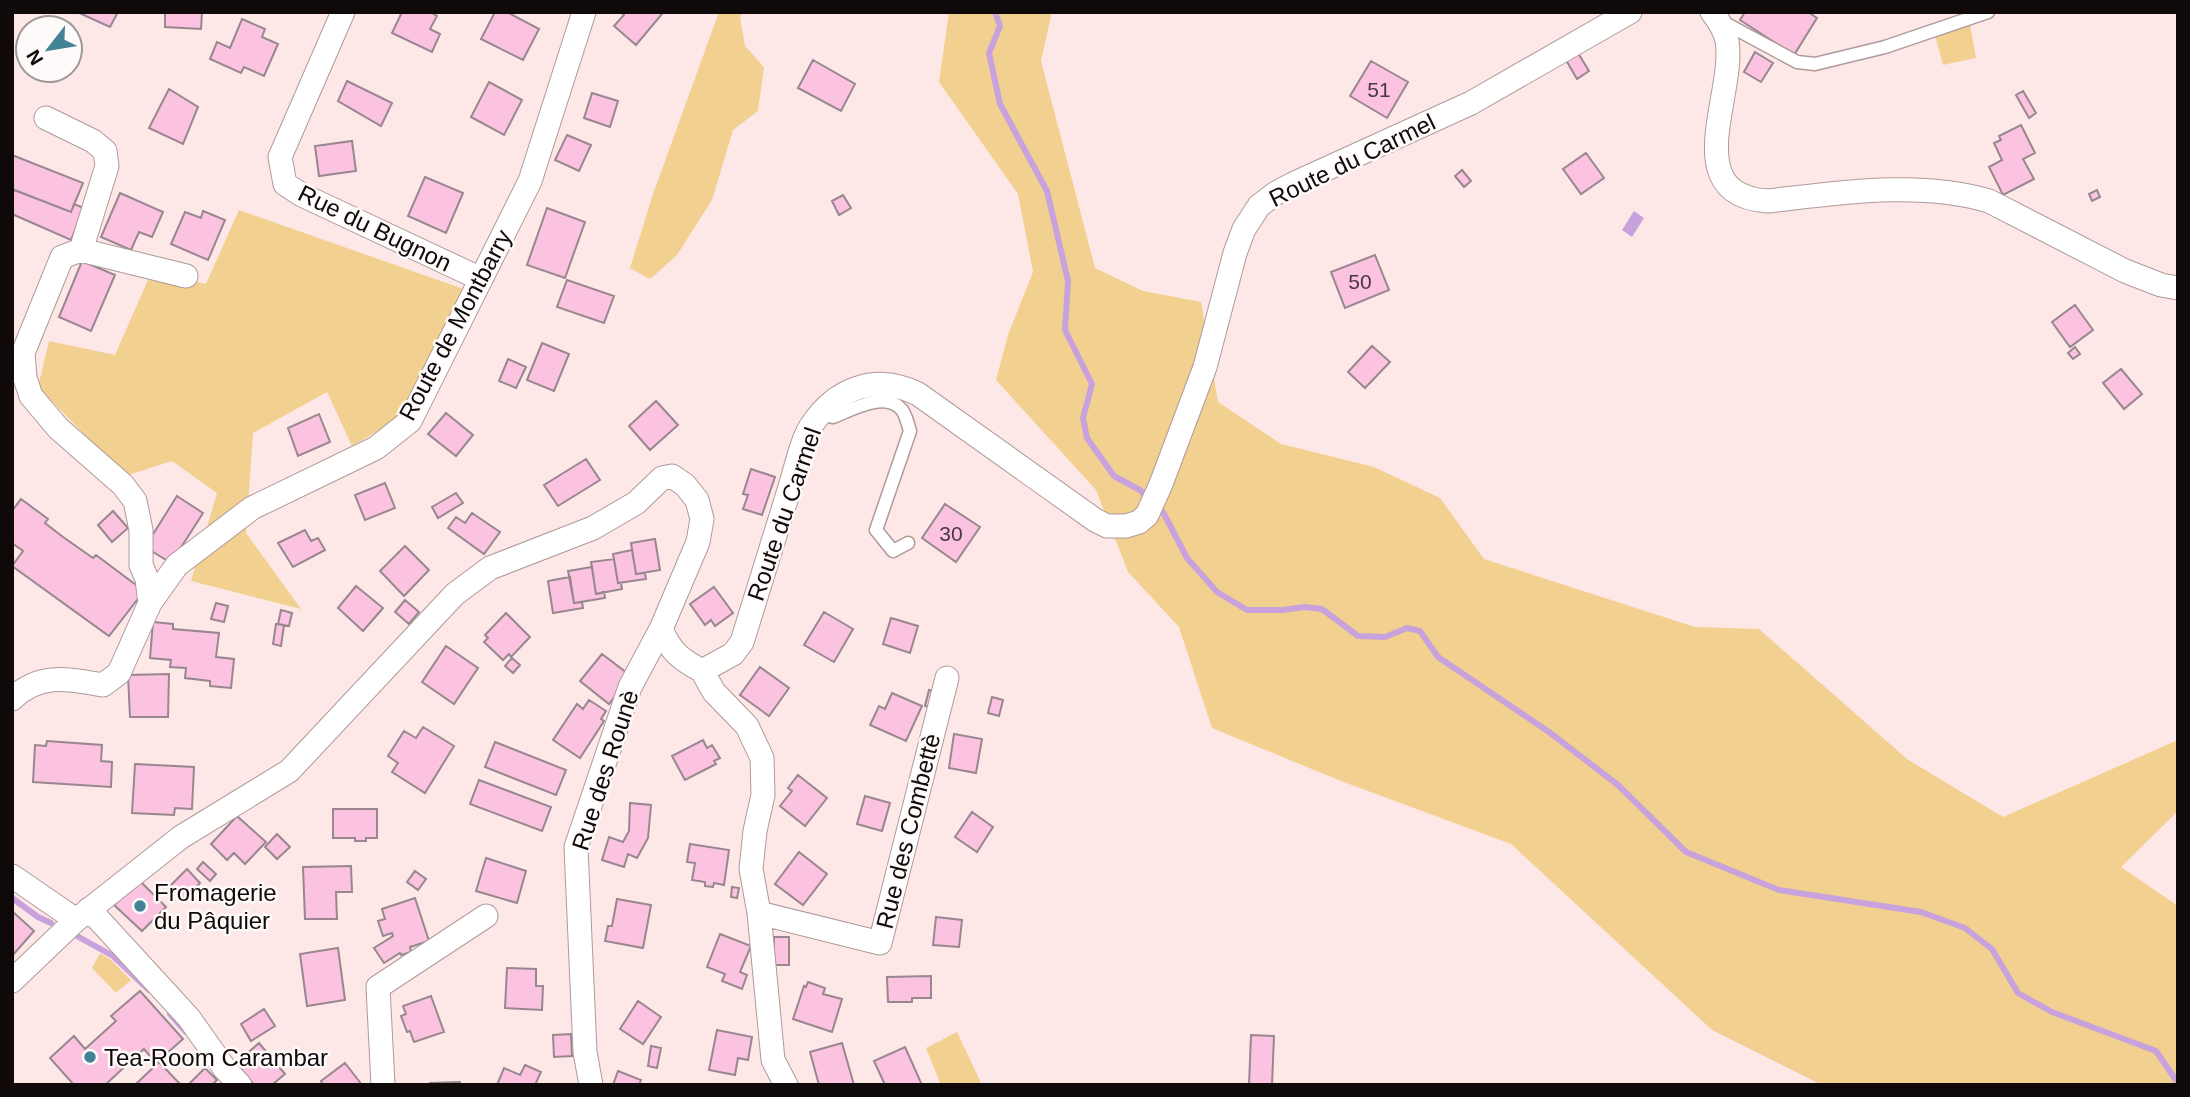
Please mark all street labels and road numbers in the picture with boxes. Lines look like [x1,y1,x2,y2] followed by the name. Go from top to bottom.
[1265,108,1439,212] street label: Route du Carmel
[294,179,456,277] street label: Rue du Bugnon
[393,225,517,425] street label: Route de Montbarry
[742,424,826,604] street label: Route du Carmel
[566,687,644,853] street label: Rue des Rounè
[871,731,945,931] street label: Rue des Combettè

